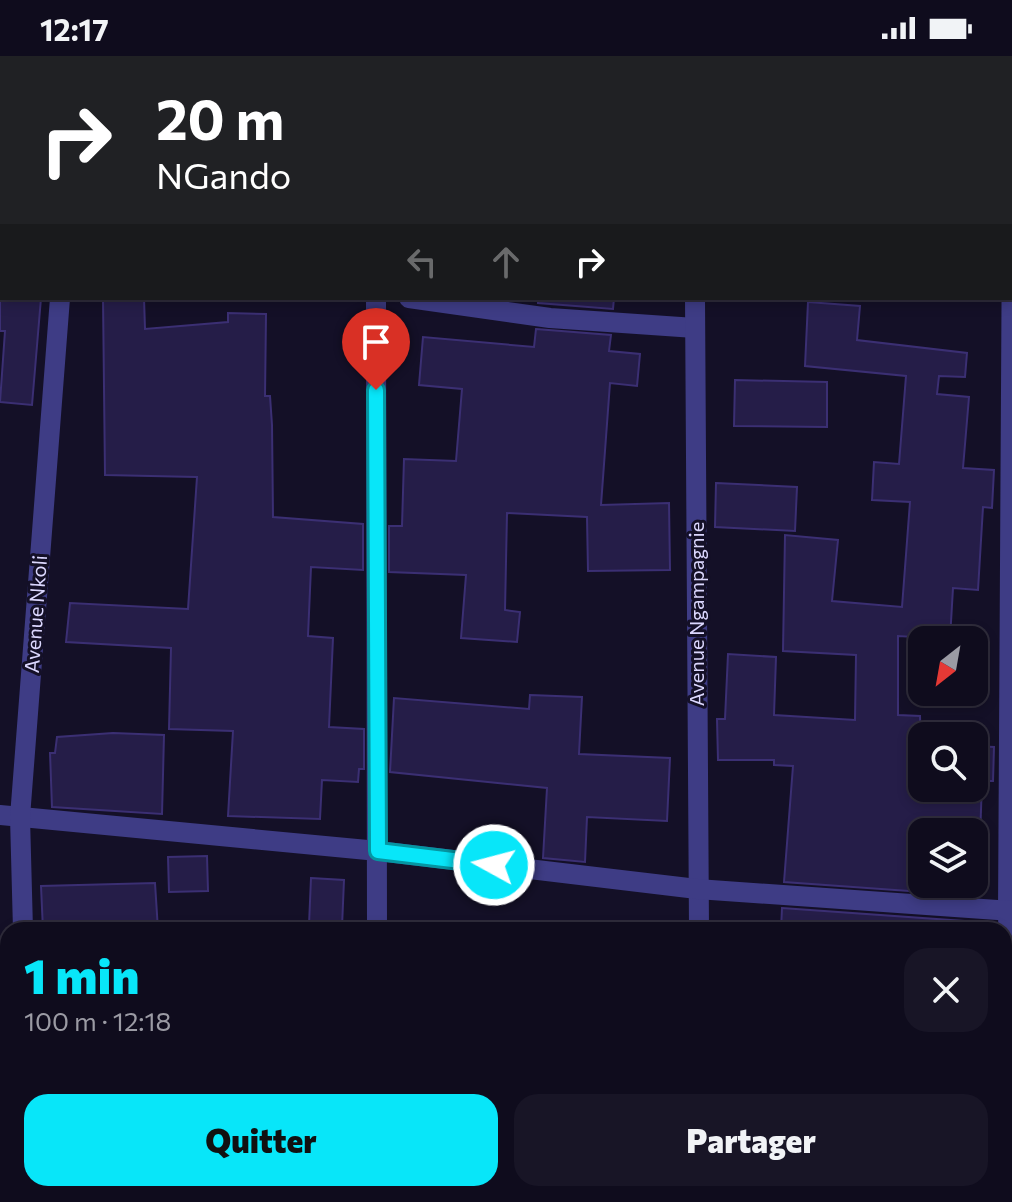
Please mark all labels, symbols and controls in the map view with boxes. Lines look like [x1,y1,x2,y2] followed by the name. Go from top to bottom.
[40,10,109,47] text: 12:17
[156,83,284,152] text: 20 m
[24,88,128,192] icon: right
[156,152,291,196] text: NGando
[400,240,444,284] icon: left
[484,240,528,284] icon: ahead
[568,240,612,284] icon: right
[342,308,410,390] pin
[354,320,398,364] icon: arrive
[684,522,708,706] street label: Avenue Ngampagnie
[19,554,51,674] street label: Avenue Nkoli
[908,626,988,706] north arrow
[908,626,988,898] map controls
[908,722,988,802] button: search
[908,818,988,898] button: layers
[452,823,536,907] position arrow
[24,945,139,1004] text: 1 min
[904,948,988,1032] button: close
[24,1005,171,1036] text: 100 m · 12:18
[24,1094,498,1186] button: Quitter
[514,1094,988,1186] button: Partager

